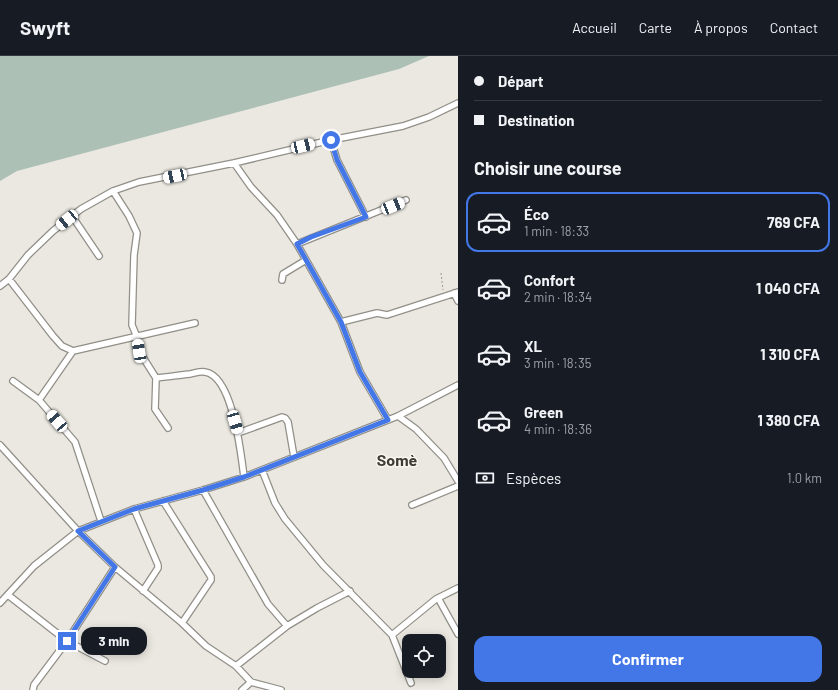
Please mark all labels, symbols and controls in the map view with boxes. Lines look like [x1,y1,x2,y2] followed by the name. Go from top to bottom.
[20,16,70,39] text: Swyft
[572,19,617,36] text: Accueil
[639,19,672,36] text: Carte
[694,19,748,36] text: À propos
[770,19,818,36] text: Contact
[498,72,543,90] text: Départ
[498,111,574,129] text: Destination
[322,131,340,149] route start
[290,137,316,155] car
[474,157,622,179] text: Choisir une course
[162,168,188,184] car
[380,196,406,216] car
[476,204,512,240] icon: car
[524,205,549,223] text: Éco
[54,208,80,232] car
[767,213,820,231] text: 769 CFA
[524,223,589,239] text: 1 min · 18:33
[476,270,512,306] icon: car
[524,271,575,289] text: Confort
[756,279,820,297] text: 1 040 CFA
[524,289,592,305] text: 2 min · 18:34
[476,336,512,372] icon: car
[524,337,542,355] text: XL
[131,338,147,364] car
[760,345,820,363] text: 1 310 CFA
[524,355,591,371] text: 3 min · 18:35
[476,402,512,438] icon: car
[524,403,563,421] text: Green
[45,408,69,434] car
[226,409,244,435] car
[758,411,820,429] text: 1 380 CFA
[524,421,592,437] text: 4 min · 18:36
[377,450,418,469] district label: Somè
[474,467,496,489] icon: cash
[506,469,561,487] text: Espèces
[787,470,822,486] text: 1.0 km
[81,627,147,655] callout: 3 min
[58,632,76,650] route end
[99,633,129,649] text: 3 min
[402,634,446,678] map controls
[402,634,446,678] button: locate
[474,636,822,682] button: Confirmer

